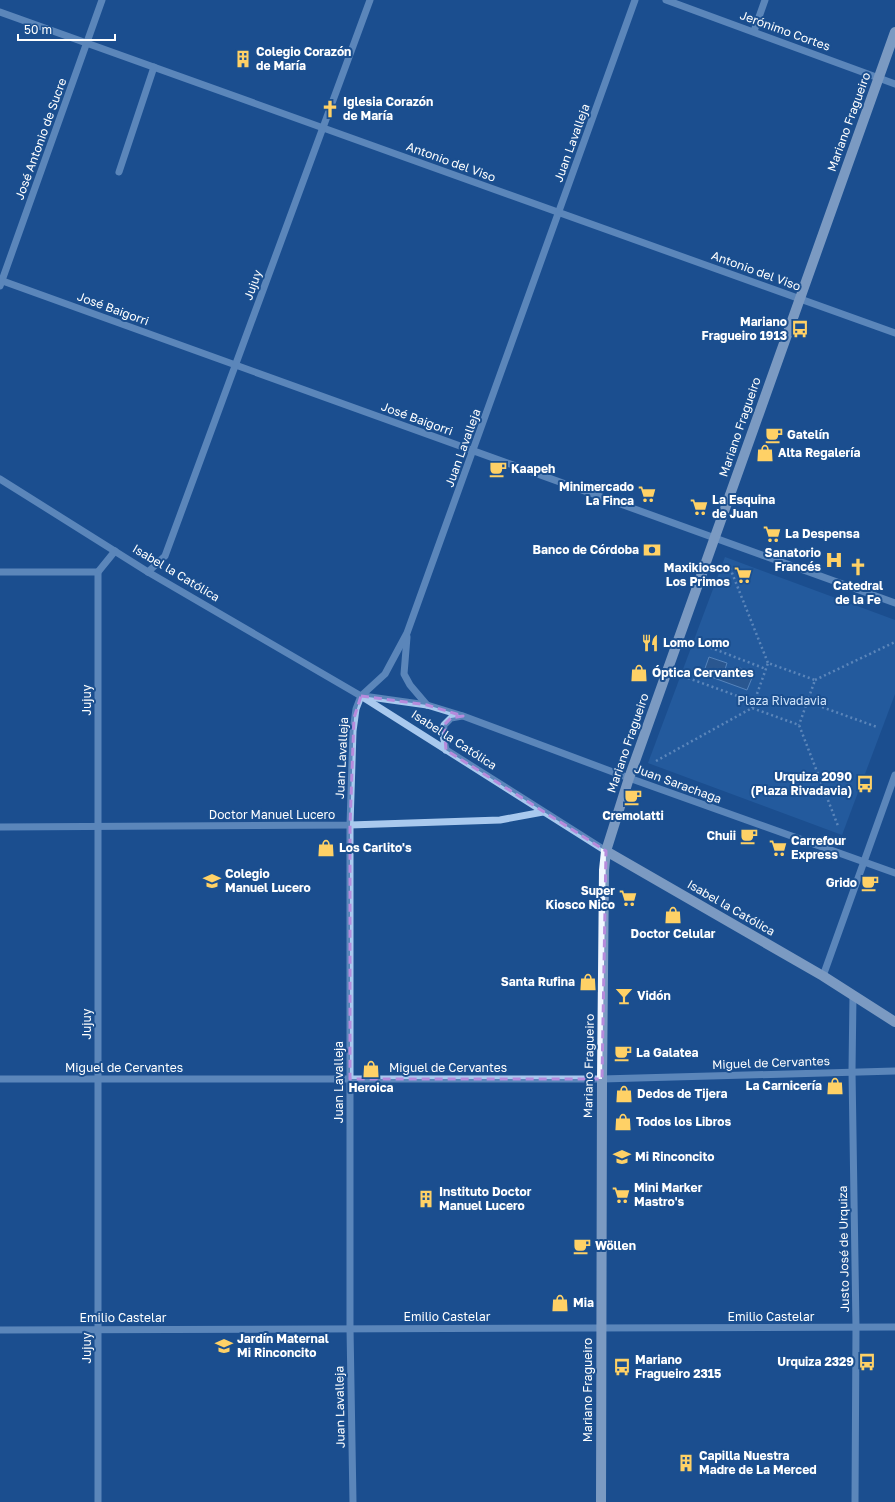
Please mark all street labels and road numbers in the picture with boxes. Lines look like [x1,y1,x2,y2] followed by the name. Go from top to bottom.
[738,7,832,54] street label: Jerónimo Cortes
[824,70,873,173] street label: Mariano Fragueiro
[11,76,70,202] street label: José Antonio de Sucre
[550,102,593,184] street label: Juan Lavalleja
[404,138,498,185] street label: Antonio del Viso
[709,247,803,294] street label: Antonio del Viso
[240,267,265,302] street label: Jujuy
[75,289,151,328] street label: José Baigorri
[715,375,764,479] street label: Mariano Fragueiro
[379,399,455,438] street label: José Baigorri
[441,407,484,489] street label: Juan Lavalleja
[130,541,223,604] street label: Isabel la Católica
[79,684,94,716] street label: Jujuy
[603,691,652,795] street label: Mariano Fragueiro
[409,706,500,773] street label: Isabel la Católica
[332,717,351,799] street label: Juan Lavalleja
[632,761,724,806] street label: Juan Sarachaga
[209,807,335,822] street label: Doctor Manuel Lucero
[685,876,778,939] street label: Isabel la Católica
[79,1008,94,1040] street label: Jujuy
[580,1014,597,1118] street label: Mariano Fragueiro
[331,1041,346,1123] street label: Juan Lavalleja
[712,1053,830,1072] street label: Miguel de Cervantes
[65,1060,183,1075] street label: Miguel de Cervantes
[389,1060,507,1075] street label: Miguel de Cervantes
[835,1185,852,1313] street label: Justo José de Urquiza
[404,1309,491,1324] street label: Emilio Castelar
[728,1309,815,1324] street label: Emilio Castelar
[80,1310,167,1325] street label: Emilio Castelar
[79,1332,94,1364] street label: Jujuy
[580,1338,595,1442] street label: Mariano Fragueiro
[331,1366,348,1448] street label: Juan Lavalleja

